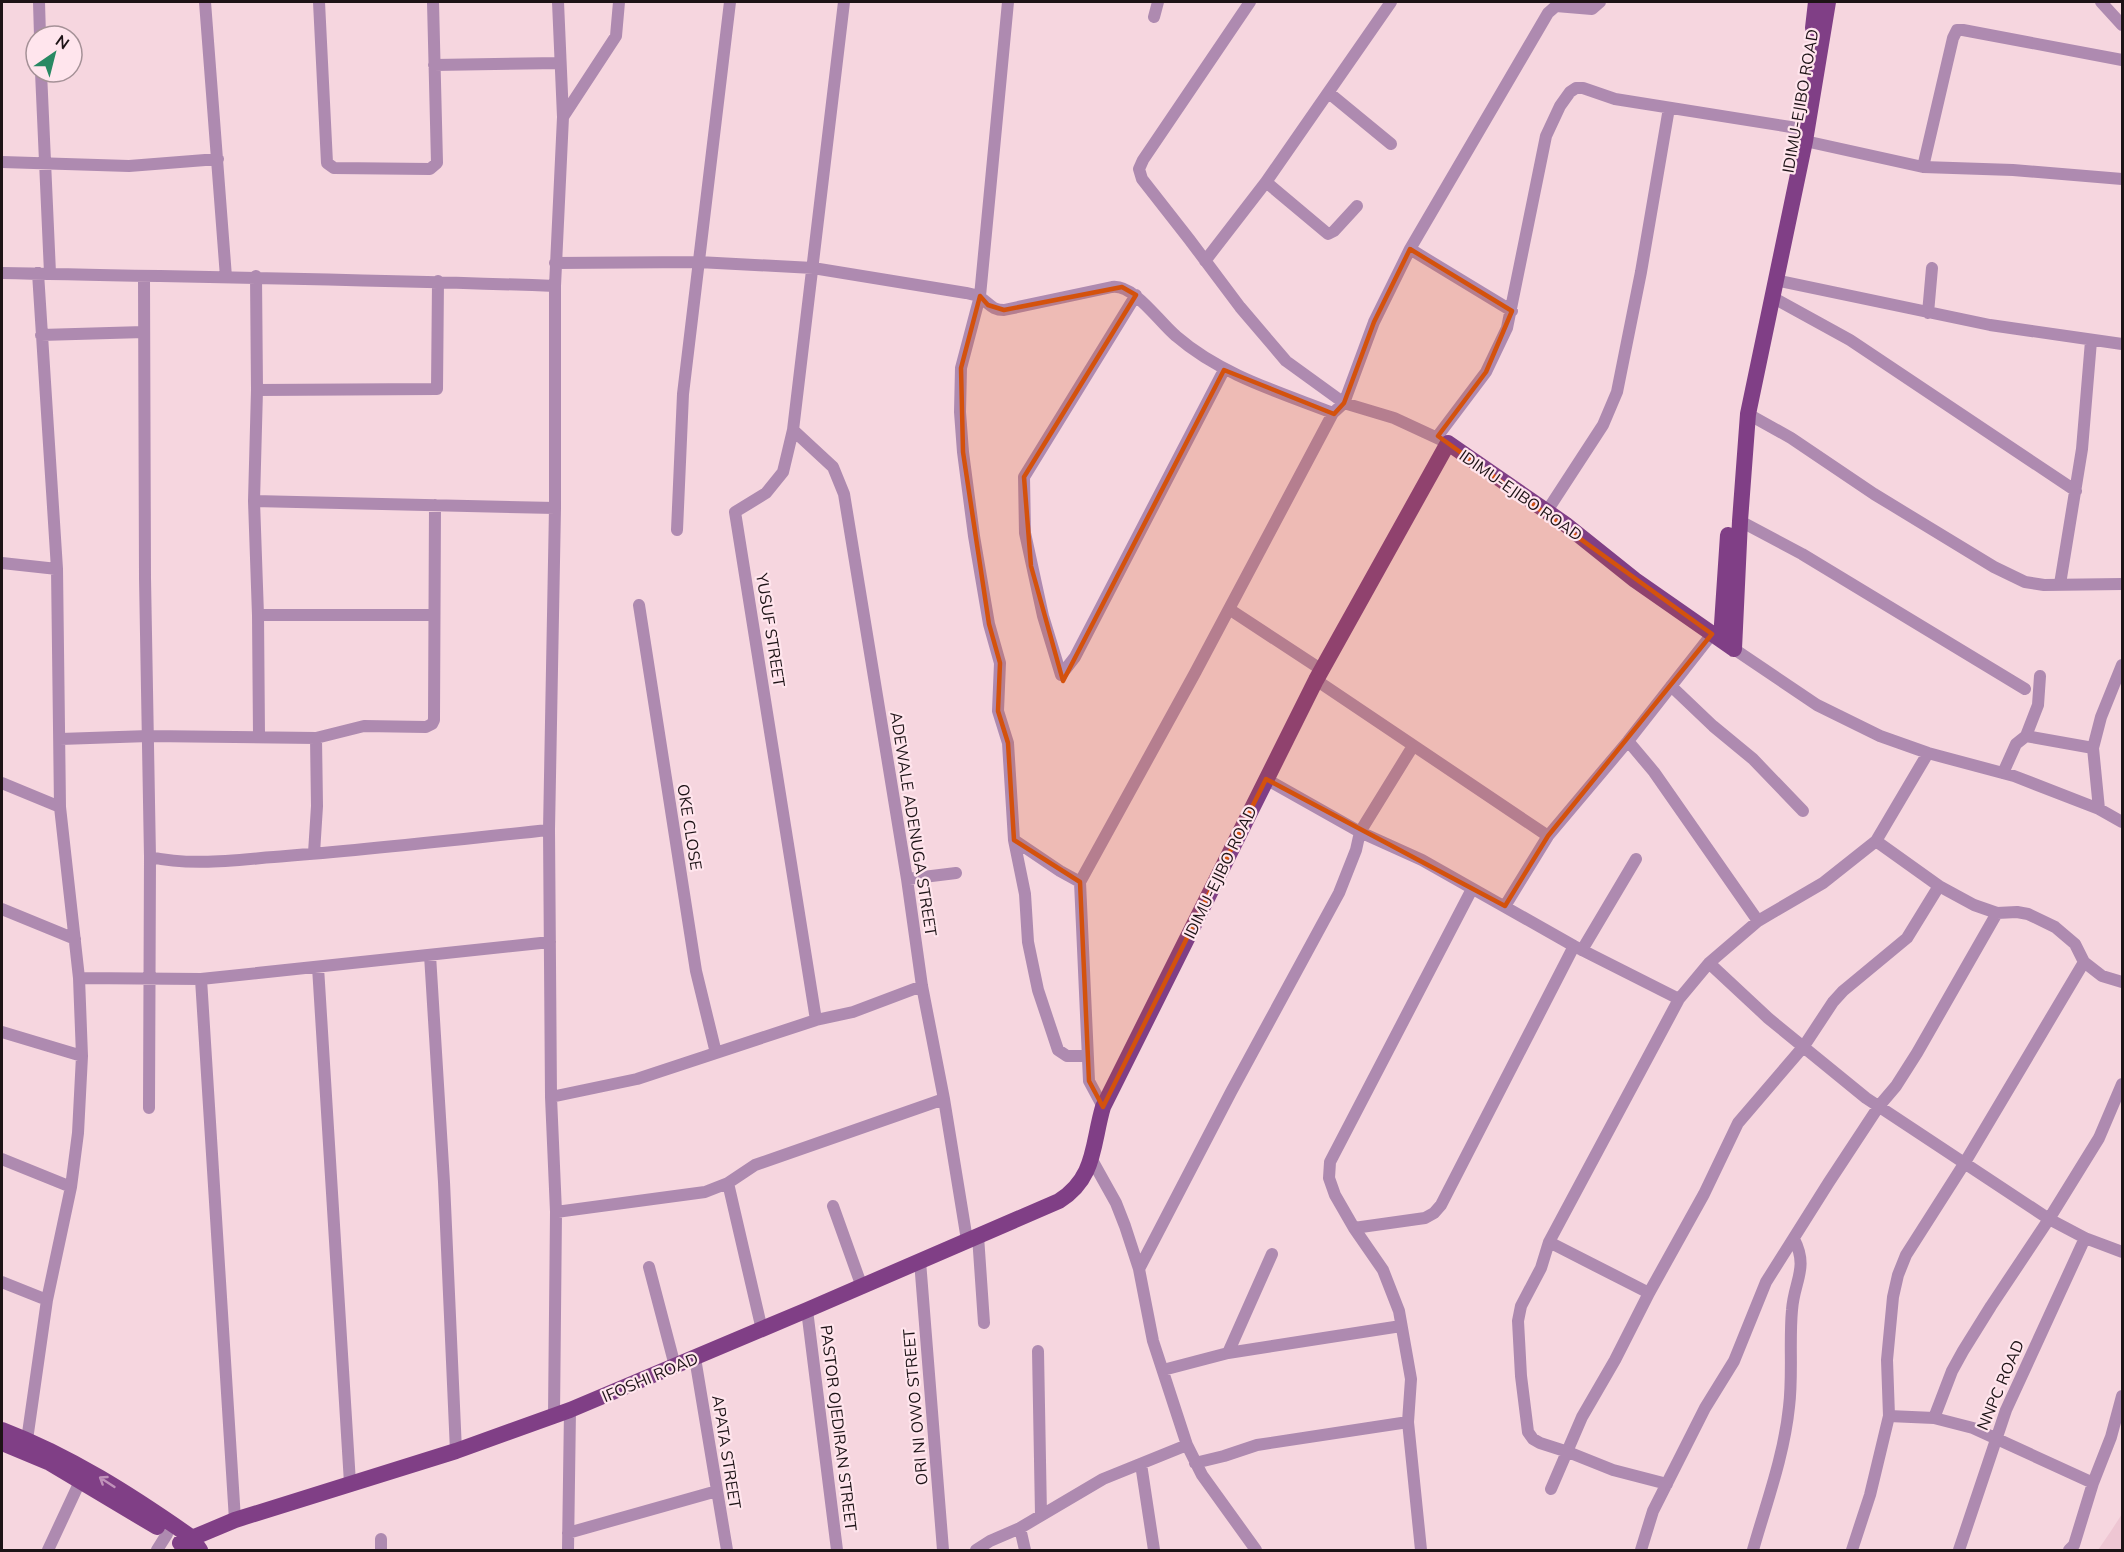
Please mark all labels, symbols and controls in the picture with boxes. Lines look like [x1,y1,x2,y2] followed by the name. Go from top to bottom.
[24,24,84,84] north arrow
[1778,28,1822,174] street label: IDIMU-EJIBO ROAD
[52,30,73,53] text: N
[1456,445,1586,545] street label: IDIMU-EJIBO ROAD
[752,571,790,689] street label: YUSUF STREET
[886,710,942,938] street label: ADEWALE ADENUGA STREET
[673,783,707,871] street label: OKE CLOSE
[1179,802,1261,942] street label: IDIMU-EJIBO ROAD
[816,1324,862,1532] street label: PASTOR OJEDIRAN STREET
[898,1328,932,1486] street label: ORI NI OWO STREET
[1972,1337,2028,1433] street label: NNPC ROAD
[599,1348,701,1406] street label: IFOSHI ROAD
[708,1394,746,1511] street label: APATA STREET
[100,1476,116,1488] one-way arrow

